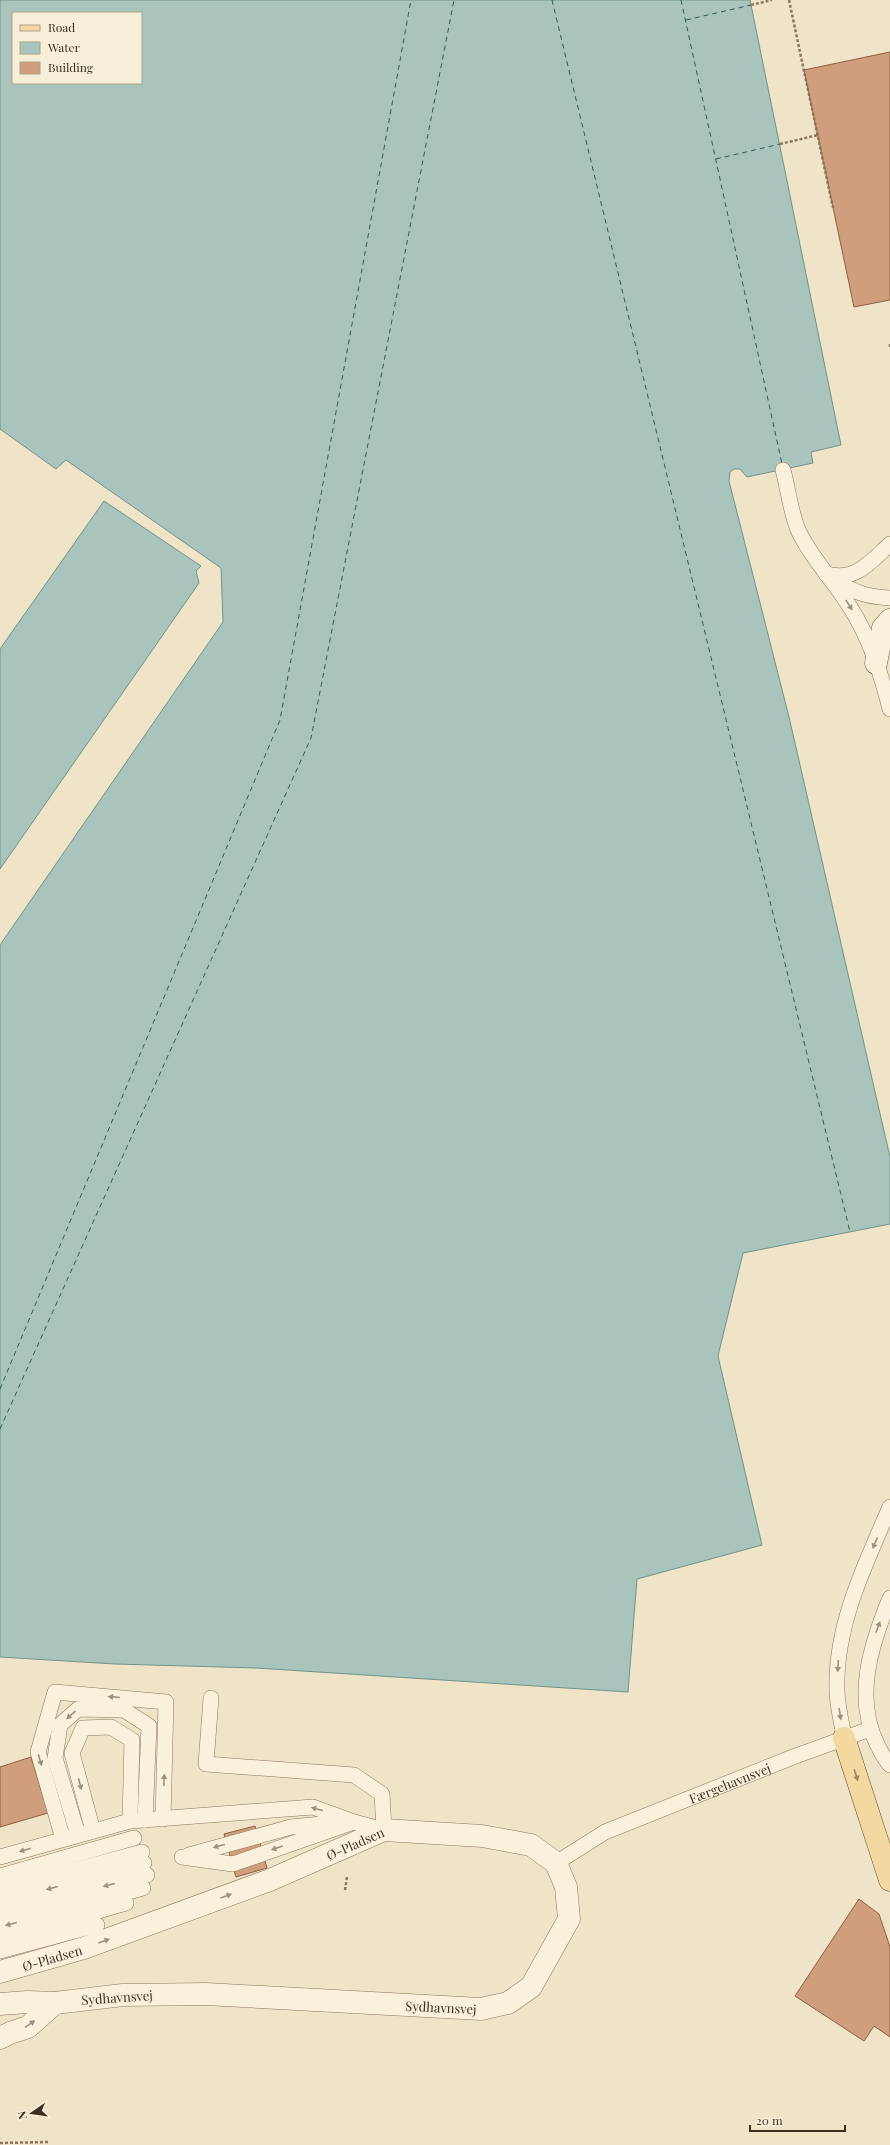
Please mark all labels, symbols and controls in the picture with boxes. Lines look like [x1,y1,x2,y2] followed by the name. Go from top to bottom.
[12,12,142,84] legend
[48,19,75,35] text: Road
[47,39,81,55] text: Water
[48,59,94,75] text: Building
[845,600,853,611] one-way arrow
[871,1537,877,1549] one-way arrow
[876,1621,882,1633] one-way arrow
[834,1660,841,1672] one-way arrow
[108,1694,120,1701] one-way arrow
[837,1708,843,1721] one-way arrow
[66,1711,76,1720] one-way arrow
[37,1754,43,1766] one-way arrow
[686,1758,773,1806] street label: Færgehavnsvej
[853,1769,859,1781] one-way arrow
[161,1773,167,1786] one-way arrow
[77,1778,83,1790] one-way arrow
[310,1806,322,1812] one-way arrow
[323,1823,387,1863] street label: Ø-Pladsen
[213,1844,226,1850] one-way arrow
[271,1846,283,1852] one-way arrow
[18,1847,30,1853] one-way arrow
[103,1882,115,1888] one-way arrow
[46,1885,59,1891] one-way arrow
[221,1893,233,1899] one-way arrow
[5,1921,17,1927] one-way arrow
[99,1937,111,1943] one-way arrow
[20,1940,84,1974] street label: Ø-Pladsen
[81,1986,153,2008] street label: Sydhavnsvej
[405,1997,477,2017] street label: Sydhavnsvej
[24,2020,35,2028] one-way arrow
[12,2093,52,2133] north arrow
[750,2107,845,2133] scale bar
[14,2110,30,2121] text: N
[756,2112,783,2128] text: 20 m

